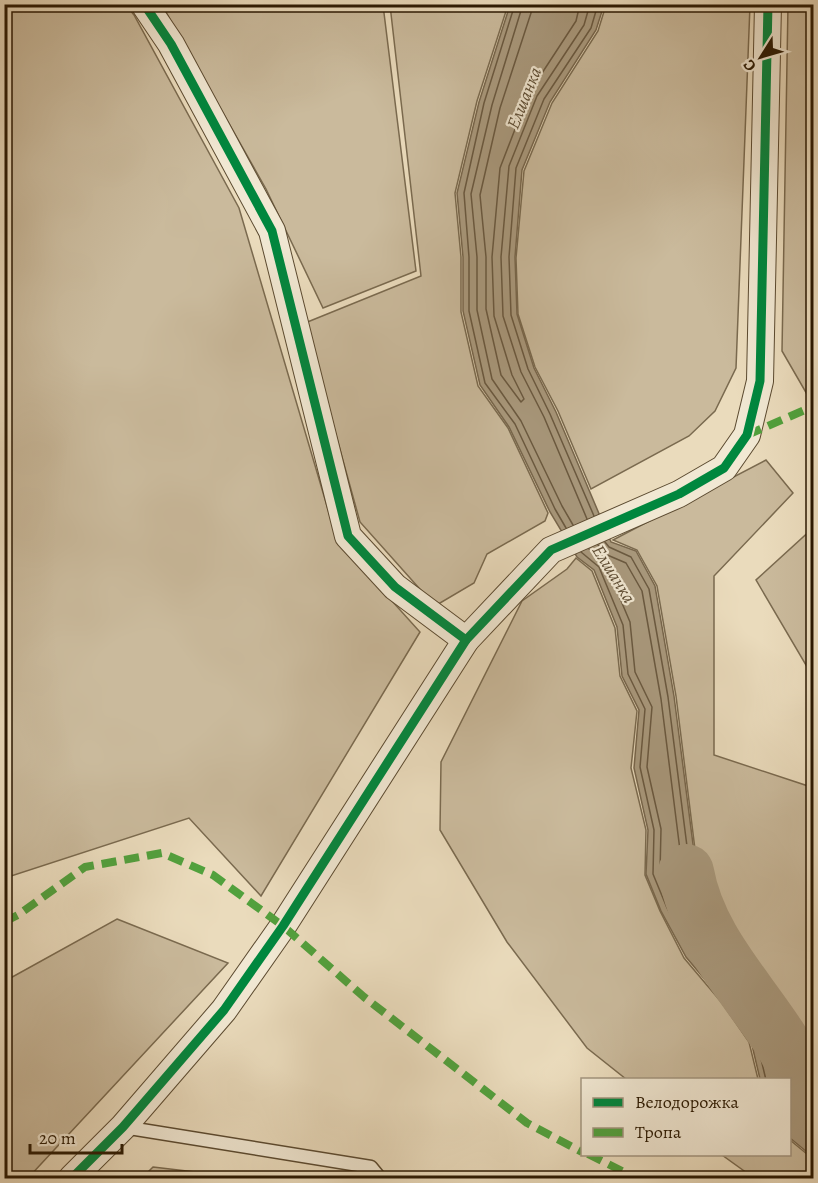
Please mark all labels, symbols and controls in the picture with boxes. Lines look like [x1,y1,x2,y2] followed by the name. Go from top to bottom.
[731,27,791,87] north arrow
[738,55,762,76] text: С
[501,64,547,132] water label: Елшанка
[587,540,641,608] water label: Елшанка
[581,1078,791,1156] legend
[635,1090,740,1114] text: Велодорожка
[30,1117,122,1155] scale bar
[635,1120,682,1144] text: Тропа
[39,1126,76,1150] text: 20 m

